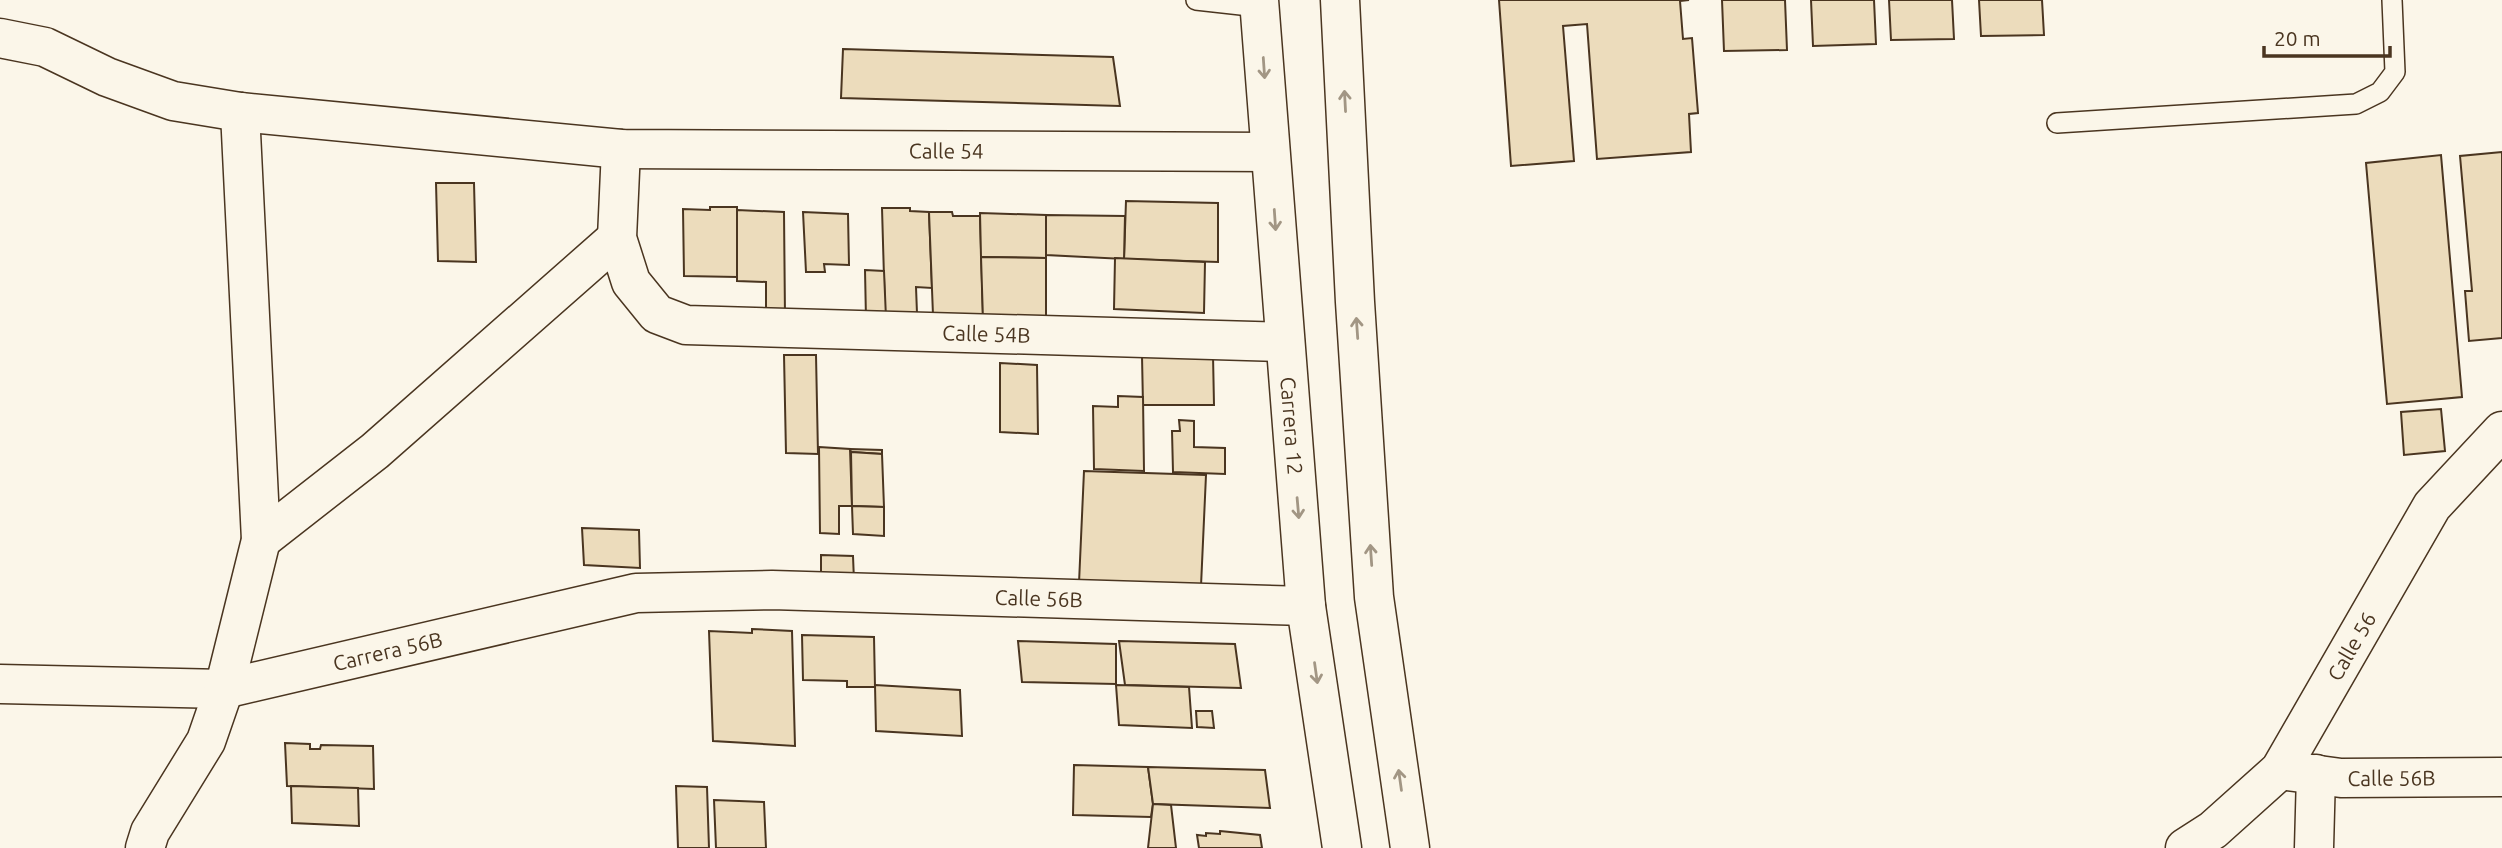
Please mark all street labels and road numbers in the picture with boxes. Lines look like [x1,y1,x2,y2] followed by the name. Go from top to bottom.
[909,138,984,163] street label: Calle 54
[942,320,1031,347] street label: Calle 54B
[1276,376,1308,476] street label: Carrera 12
[994,585,1083,611] street label: Calle 56B
[2322,608,2380,685] street label: Calle 56
[330,627,445,675] street label: Carrera 56B
[2347,765,2436,790] street label: Calle 56B

